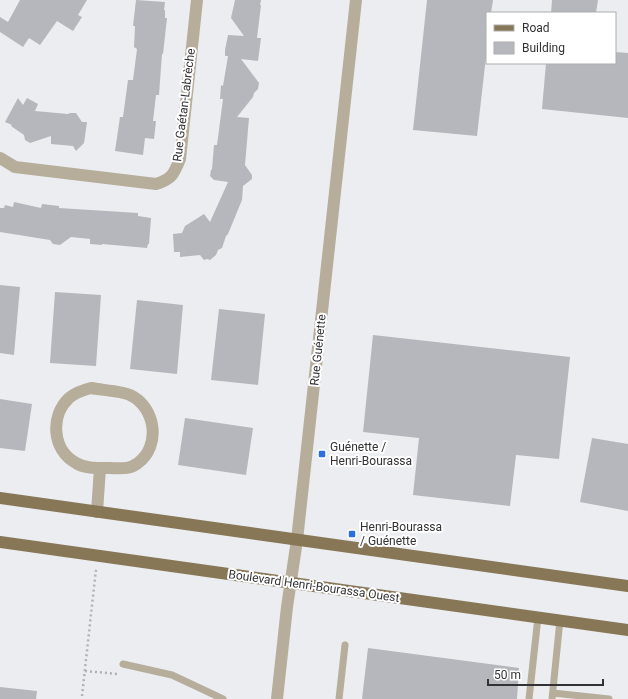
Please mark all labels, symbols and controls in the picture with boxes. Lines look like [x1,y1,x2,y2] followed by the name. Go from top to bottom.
[486,12,616,64] legend
[522,21,550,35] text: Road
[522,41,565,55] text: Building
[170,48,198,162] street label: Rue Gaétan-Labrèche
[307,314,329,386] street label: Rue Guénette
[330,440,412,468] place label: Guénette / Henri-Bourassa
[317,449,327,459] marker: Guénette / Henri-Bourassa
[360,520,442,548] place label: Henri-Bourassa / Guénette
[347,529,357,539] marker: Henri-Bourassa / Guénette
[228,567,400,605] street label: Boulevard Henri-Bourassa Ouest
[488,661,603,687] scale bar
[494,668,521,682] text: 50 m

